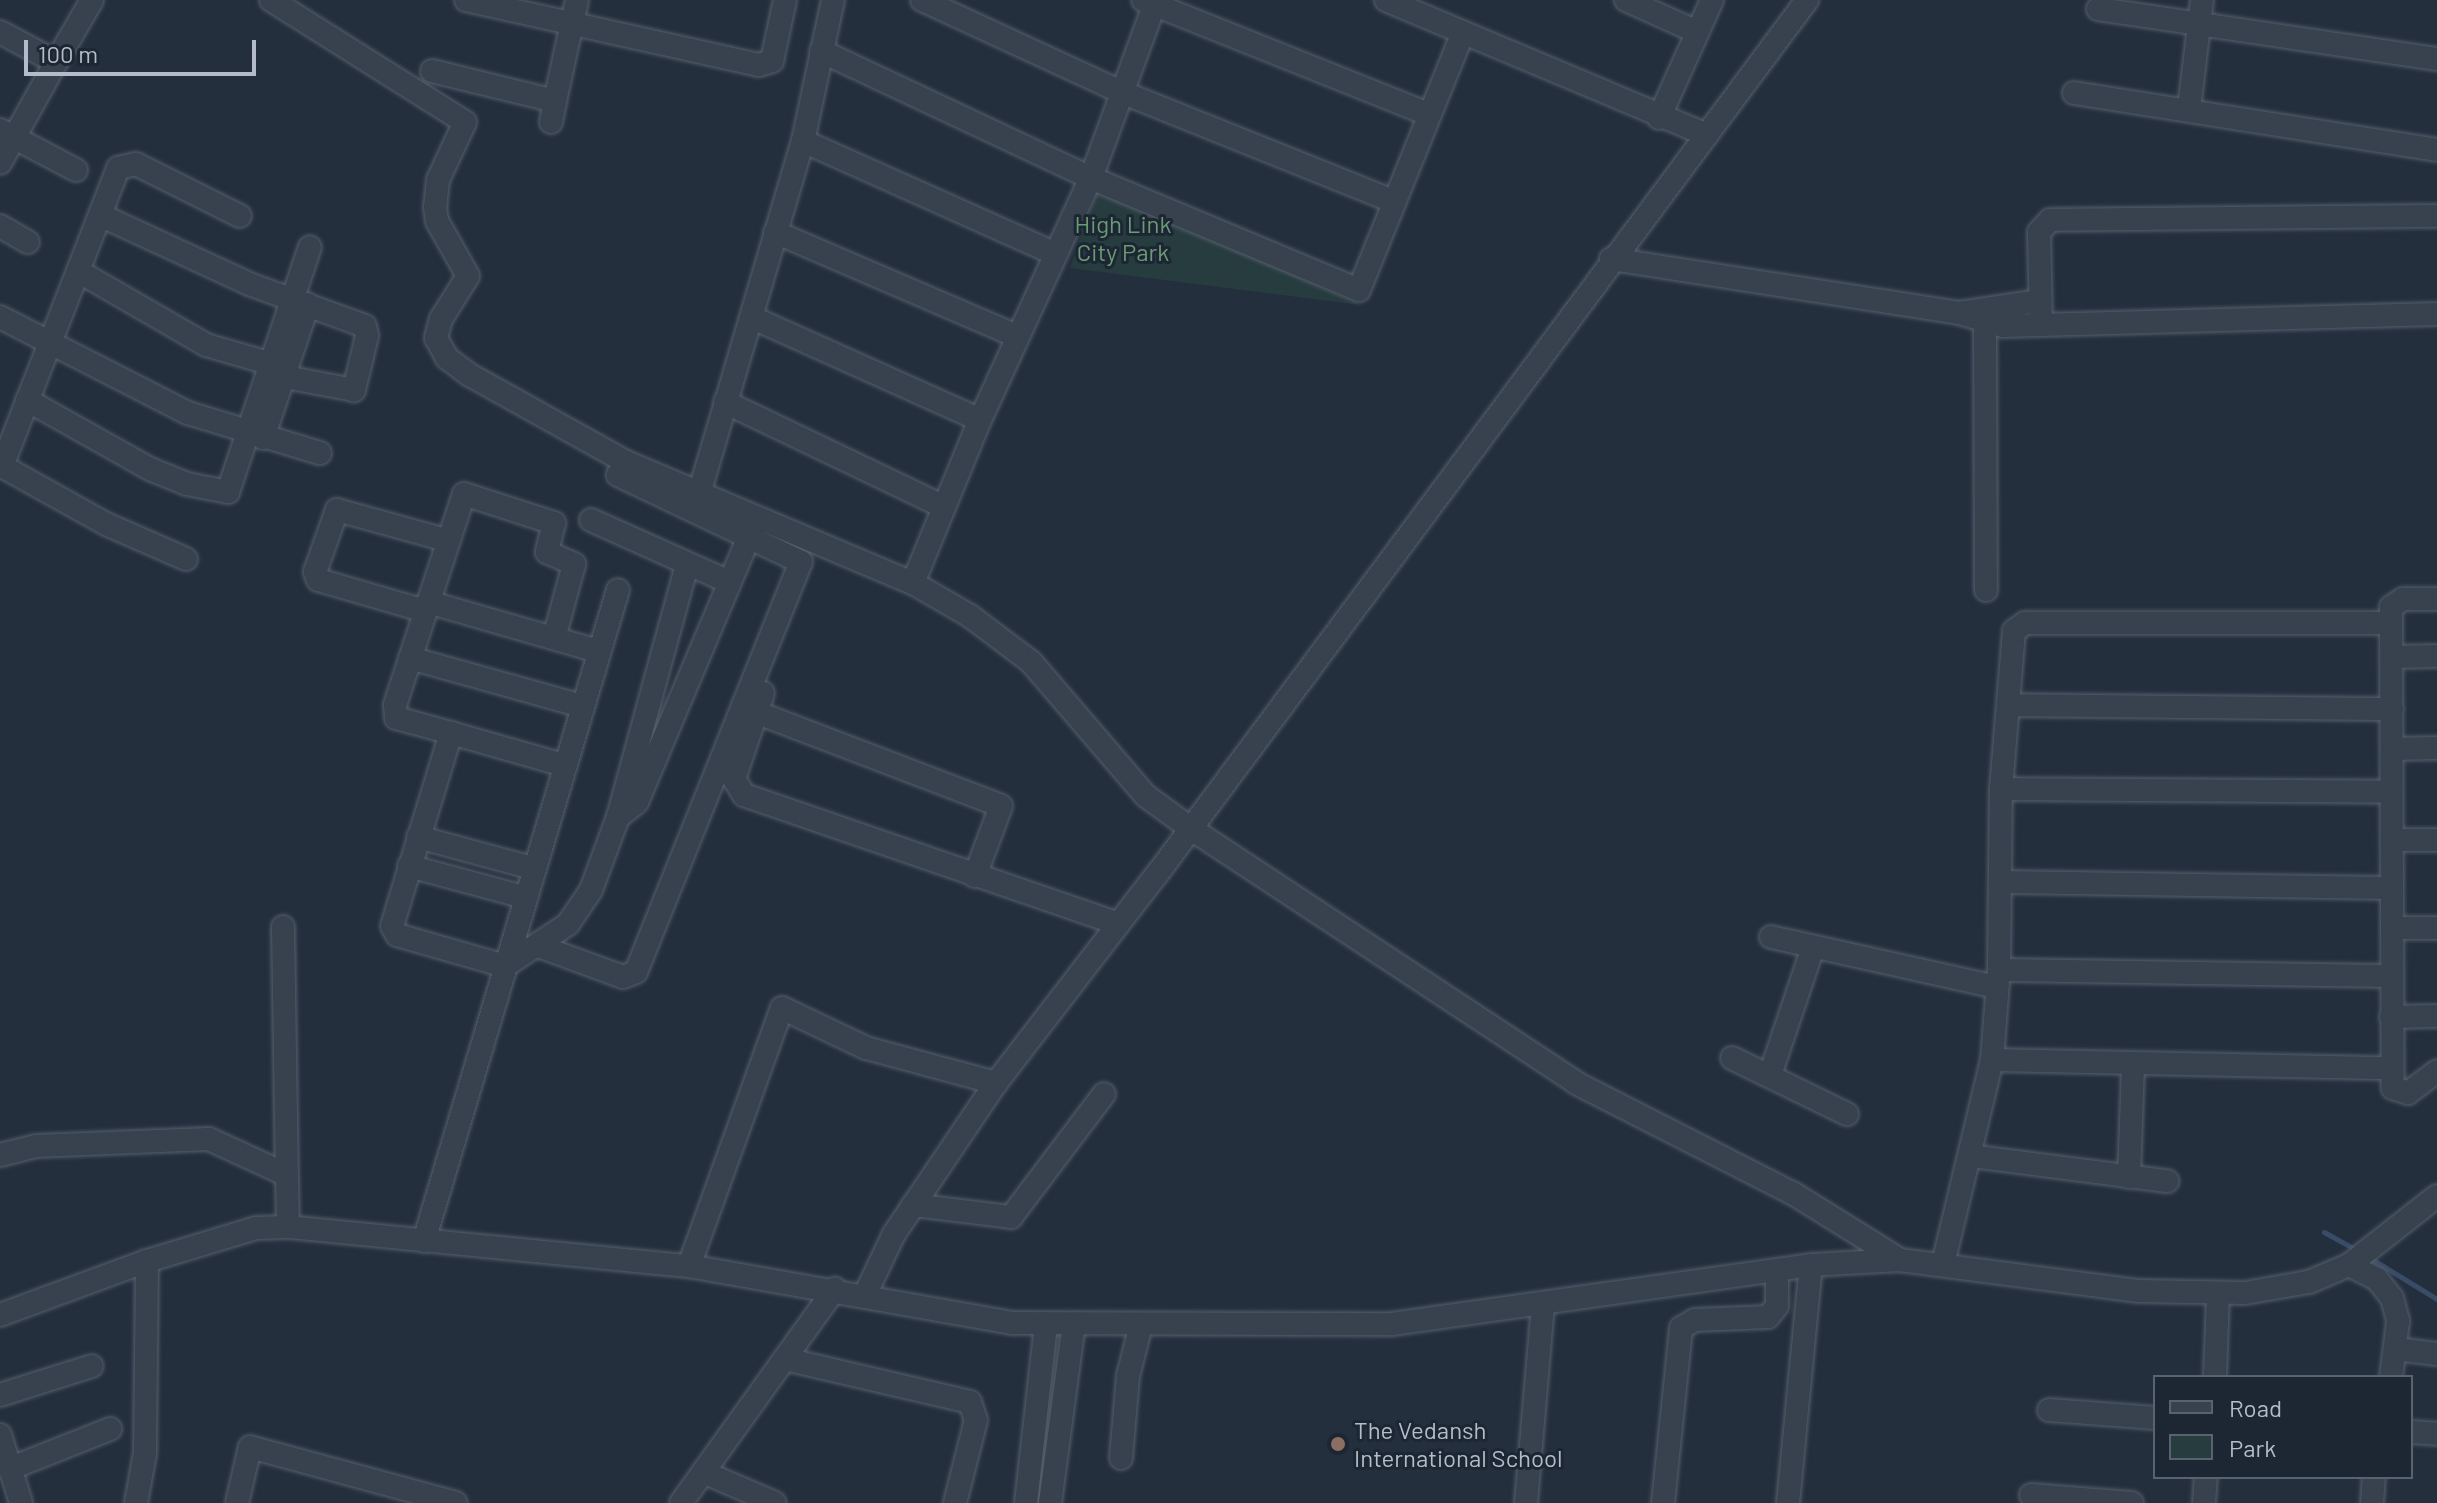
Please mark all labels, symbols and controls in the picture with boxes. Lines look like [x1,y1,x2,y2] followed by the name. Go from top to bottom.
[28,24,260,74] scale bar
[38,39,98,68] text: 100 m
[1074,210,1172,266] park label: High Link City Park
[2153,1375,2413,1479] legend
[2229,1393,2282,1422] text: Road
[1354,1416,1563,1472] place label: The Vedansh International School
[2229,1433,2276,1462] text: Park
[1329,1435,1347,1453] marker: The Vedansh International School

